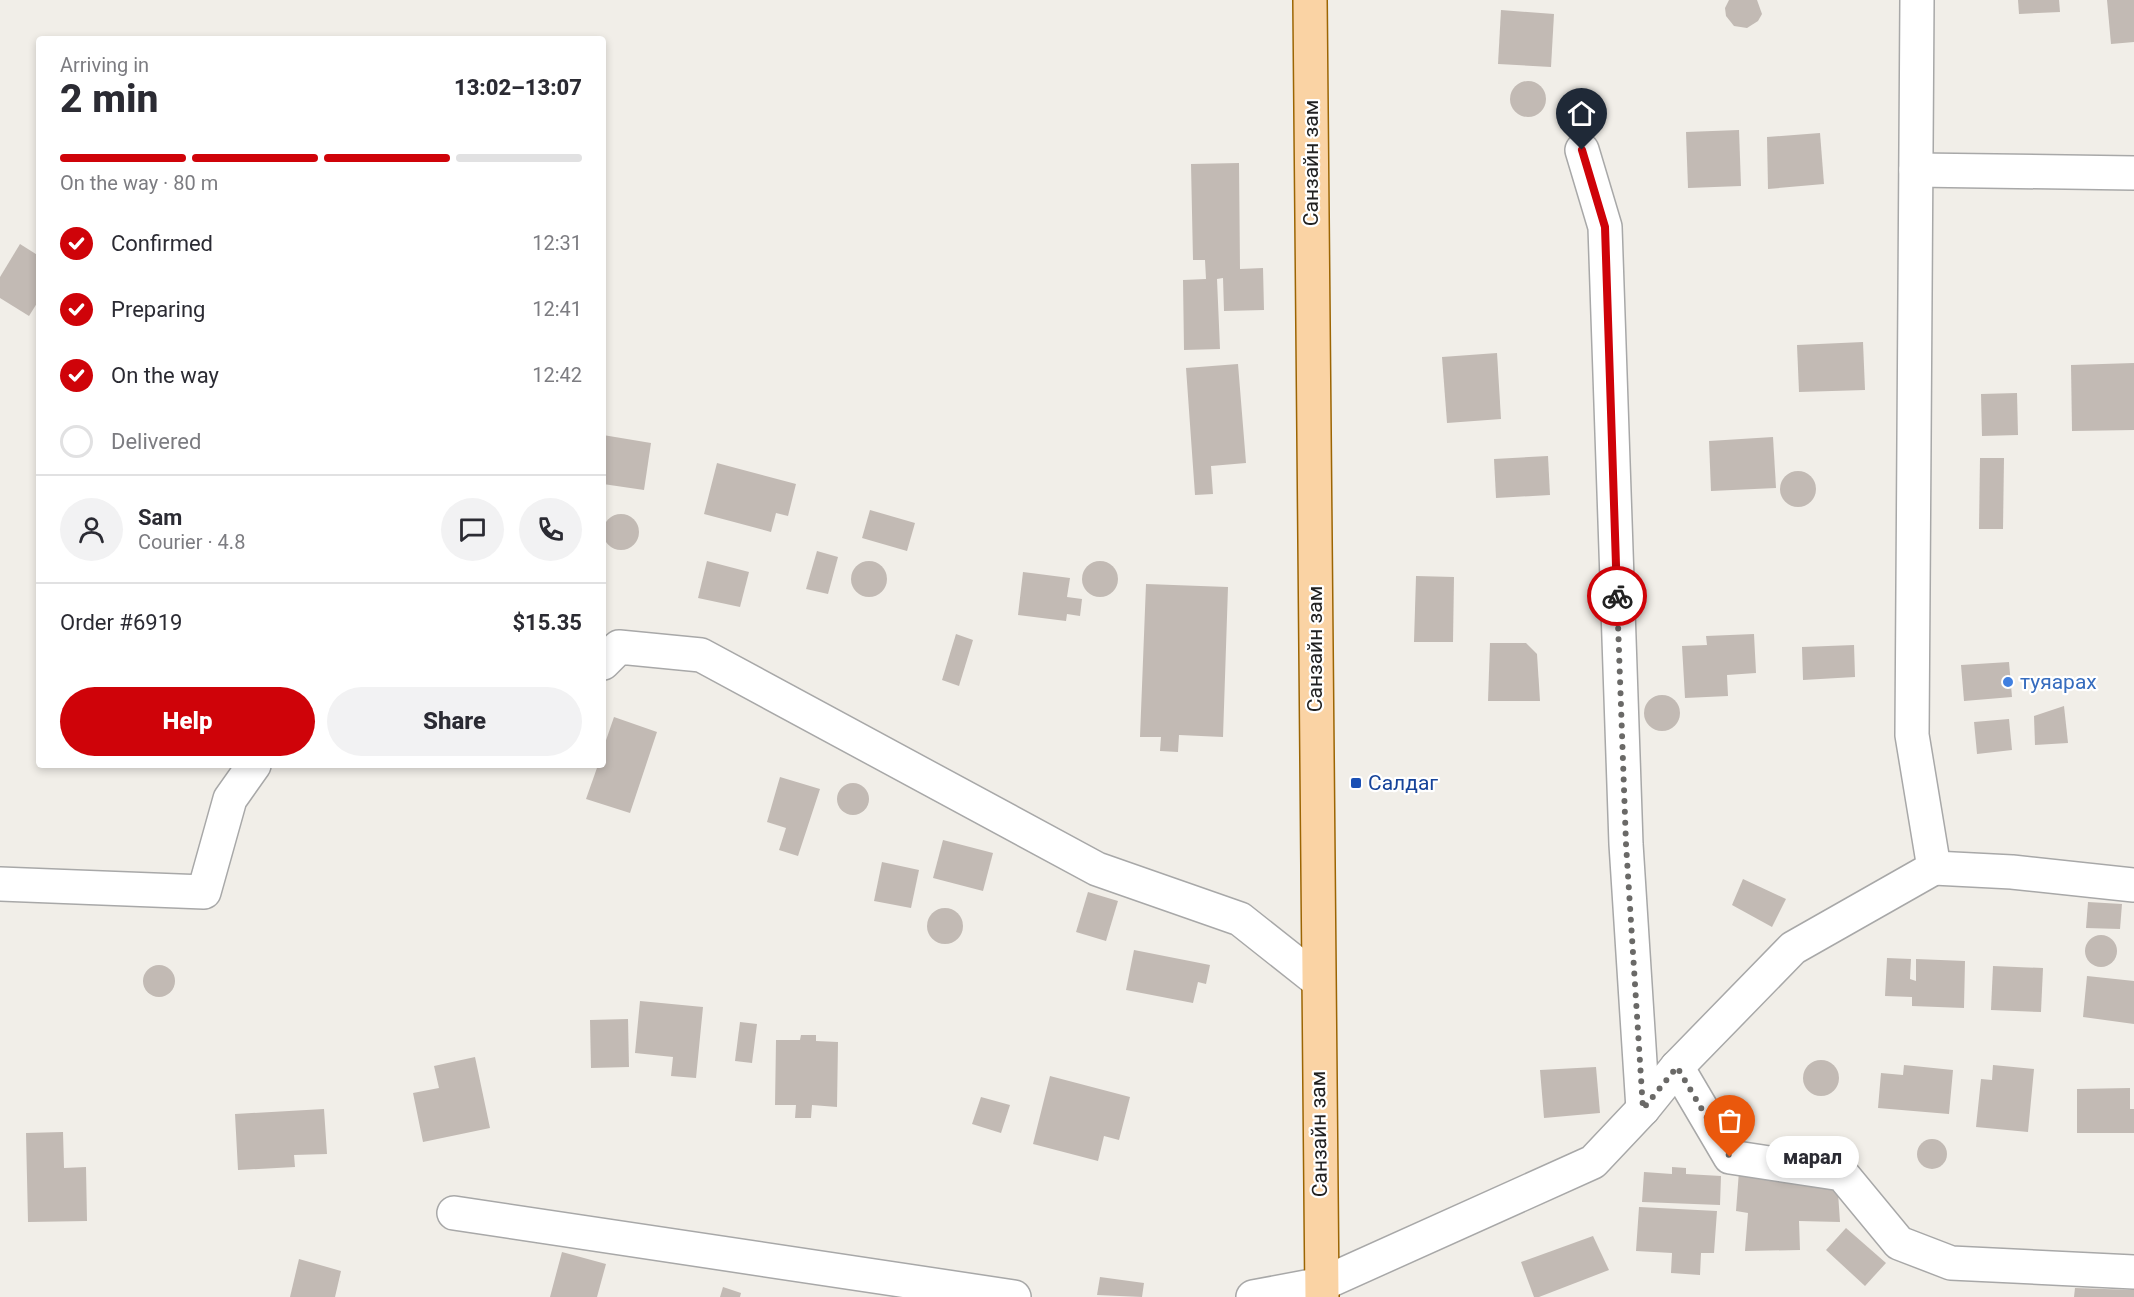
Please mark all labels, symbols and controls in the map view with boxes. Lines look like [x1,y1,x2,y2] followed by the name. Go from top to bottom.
[60,53,149,77] text: Arriving in
[454,75,582,100] text: 13:02–13:07
[60,76,158,122] text: 2 min
[1556,88,1607,150] pin
[1565,97,1598,130] icon: home
[1299,100,1323,226] street label: Санзайн зам
[60,171,218,195] text: On the way · 80 m
[60,227,93,260] icon: check
[111,231,213,256] text: Confirmed
[532,231,582,255] text: 12:31
[60,293,93,326] icon: check
[111,297,205,322] text: Preparing
[532,297,582,321] text: 12:41
[60,359,93,392] icon: check
[111,363,219,388] text: On the way
[532,363,582,387] text: 12:42
[111,429,201,454] text: Delivered
[60,498,123,561] button: person
[441,498,504,561] button: chat
[519,498,582,561] button: phone
[138,505,182,530] text: Sam
[138,530,245,554] text: Courier · 4.8
[1587,566,1647,626] courier
[1601,580,1634,613] icon: bike
[1303,586,1327,712] street label: Санзайн зам
[60,610,182,635] text: Order #6919
[513,610,582,635] text: $15.35
[2020,670,2097,694] place label: туяарах
[2001,675,2015,689] marker: туяарах
[60,687,315,756] button: Help
[327,687,582,756] button: Share
[1368,771,1438,795] place label: Салдаг
[1349,776,1363,790] marker: Салдаг
[1306,1071,1332,1197] street label: Санзайн зам
[1704,1095,1755,1157] pin
[1713,1104,1746,1137] icon: bag
[1766,1136,1859,1178] callout: марал
[1783,1145,1842,1169] text: марал

